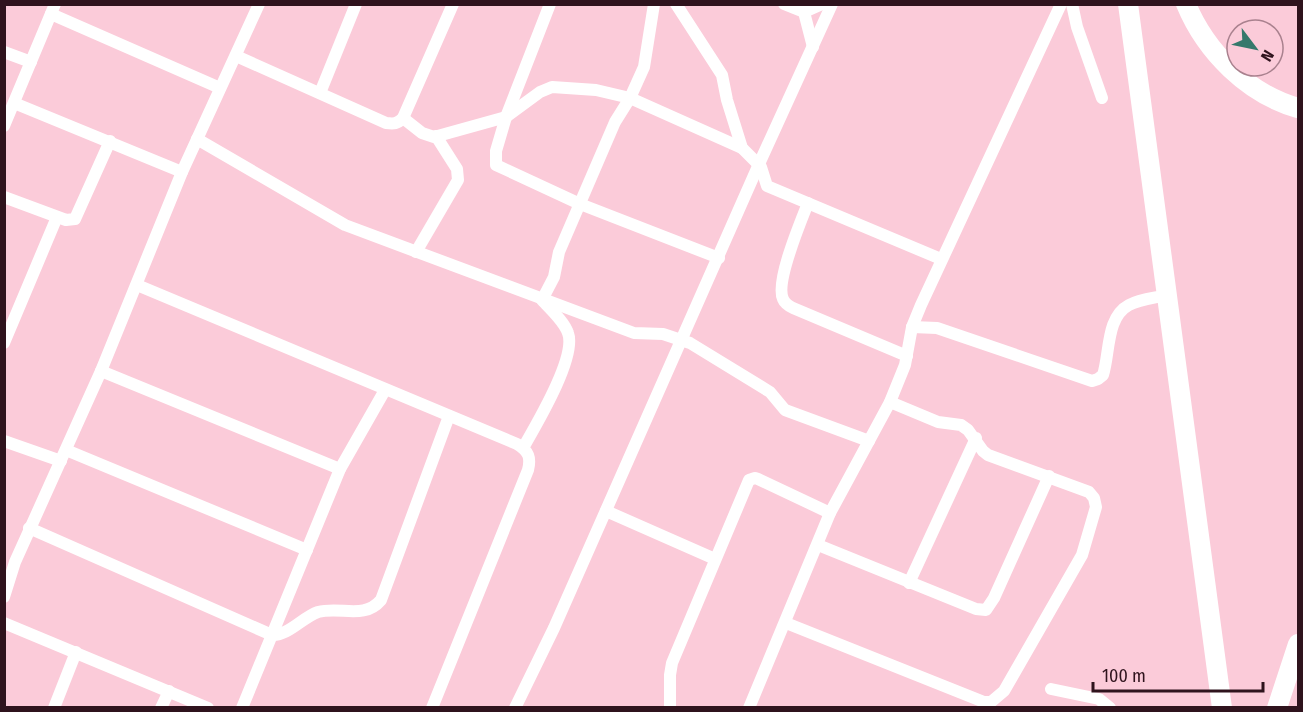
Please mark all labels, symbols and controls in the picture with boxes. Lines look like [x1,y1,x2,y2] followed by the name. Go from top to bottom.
[1225,18,1285,78] north arrow
[1257,47,1278,65] text: N
[1093,655,1262,693] scale bar
[1102,665,1146,687] text: 100 m

